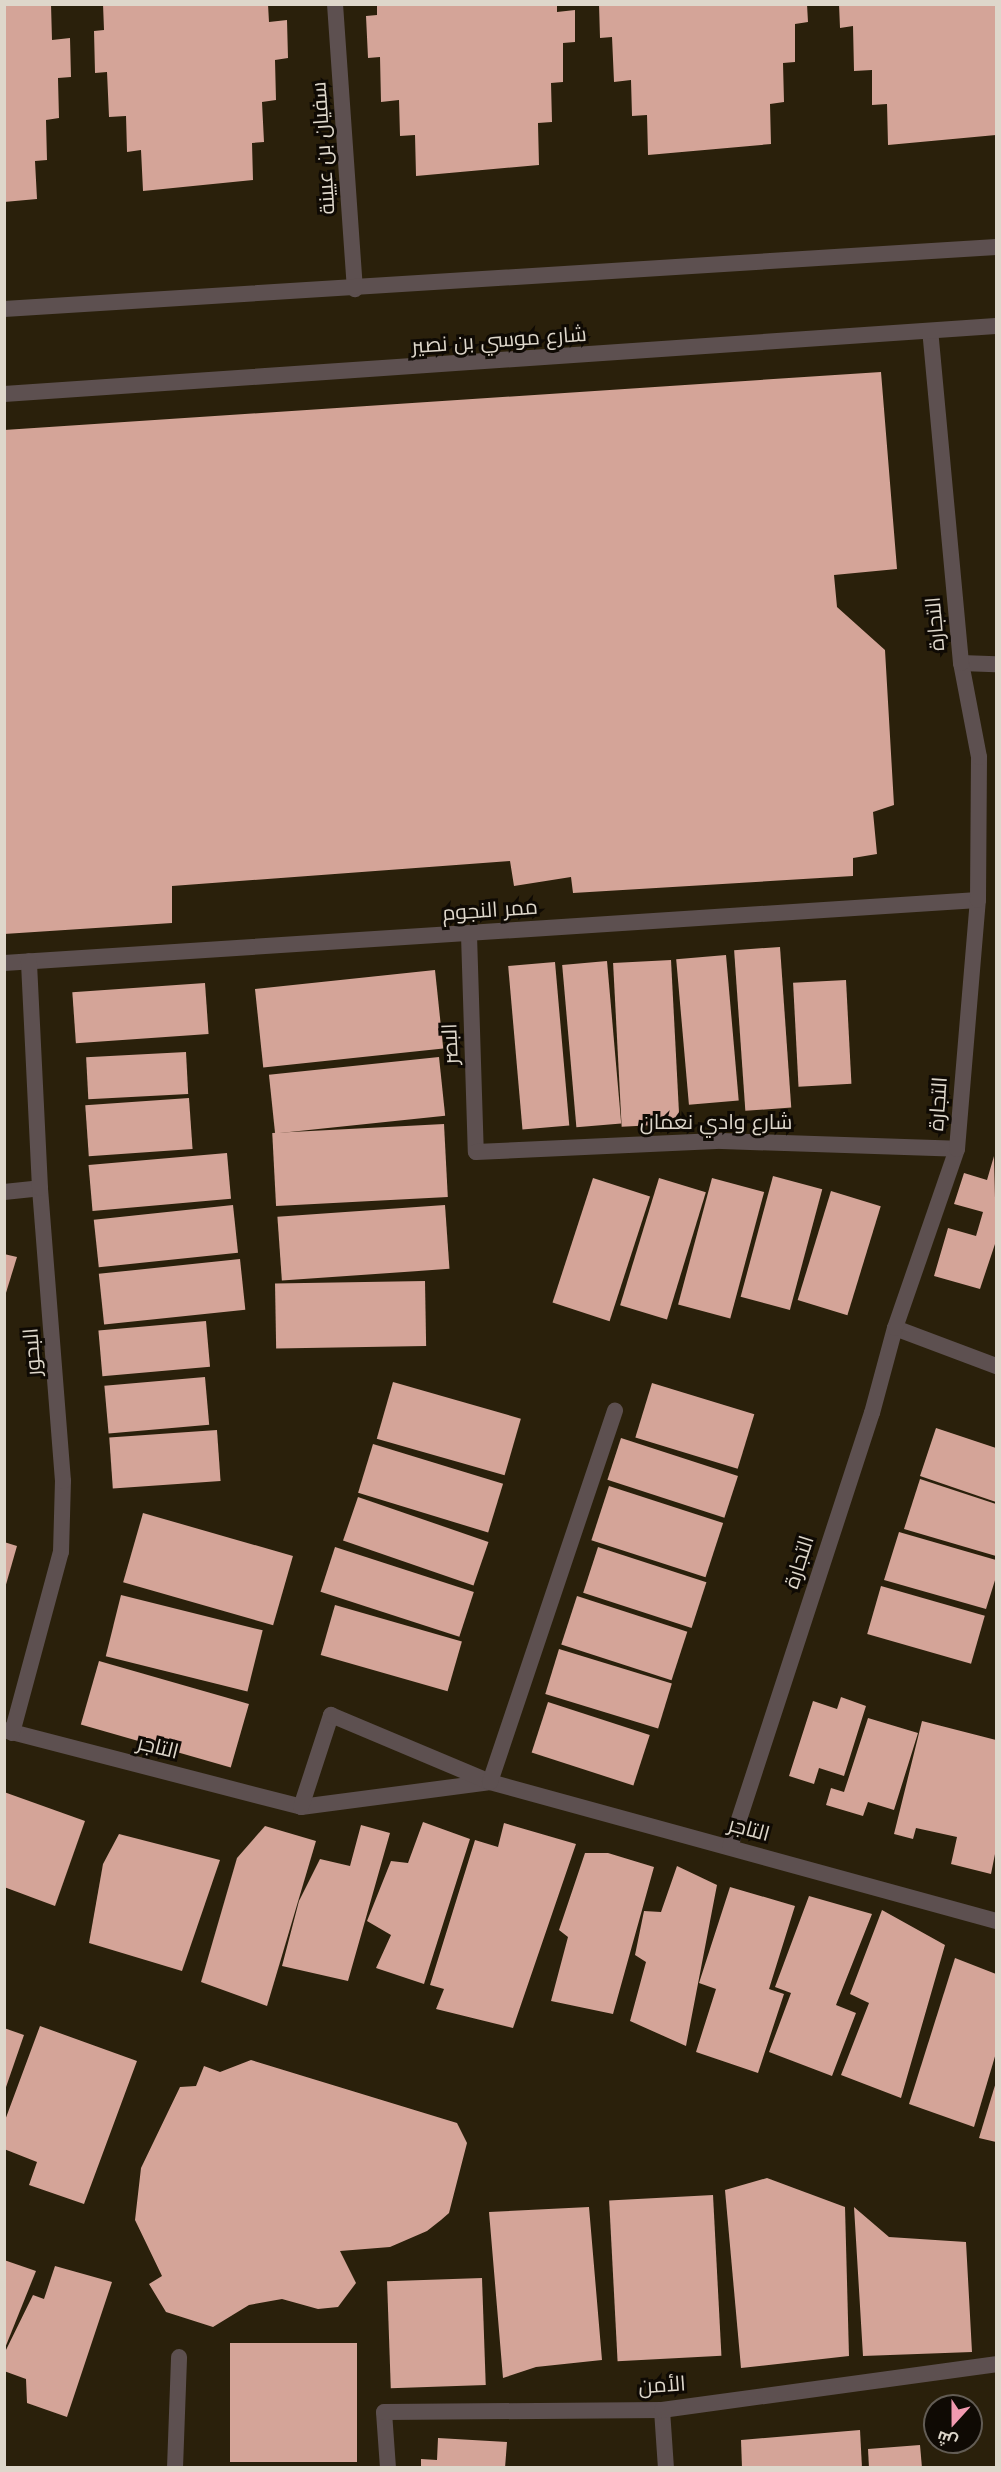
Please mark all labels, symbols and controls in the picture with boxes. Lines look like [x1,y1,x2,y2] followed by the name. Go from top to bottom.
[306,81,340,215] street label: سفيان بن عيينة
[411,321,587,359] street label: شارع موسي بن نصير
[920,596,950,652] street label: التجارة
[441,894,539,926] street label: ممر النجوم
[437,1023,463,1065] street label: البصر
[924,1076,952,1132] street label: التجارة
[640,1109,792,1135] street label: شارع وادي نعمان
[18,1327,46,1377] street label: البحور
[779,1532,819,1592] street label: التجارة
[135,1730,181,1764] street label: التاجر
[726,1811,772,1847] street label: التاجر
[638,2371,686,2399] street label: الأمن
[923,2394,983,2454] north arrow
[933,2425,961,2454] text: ش

